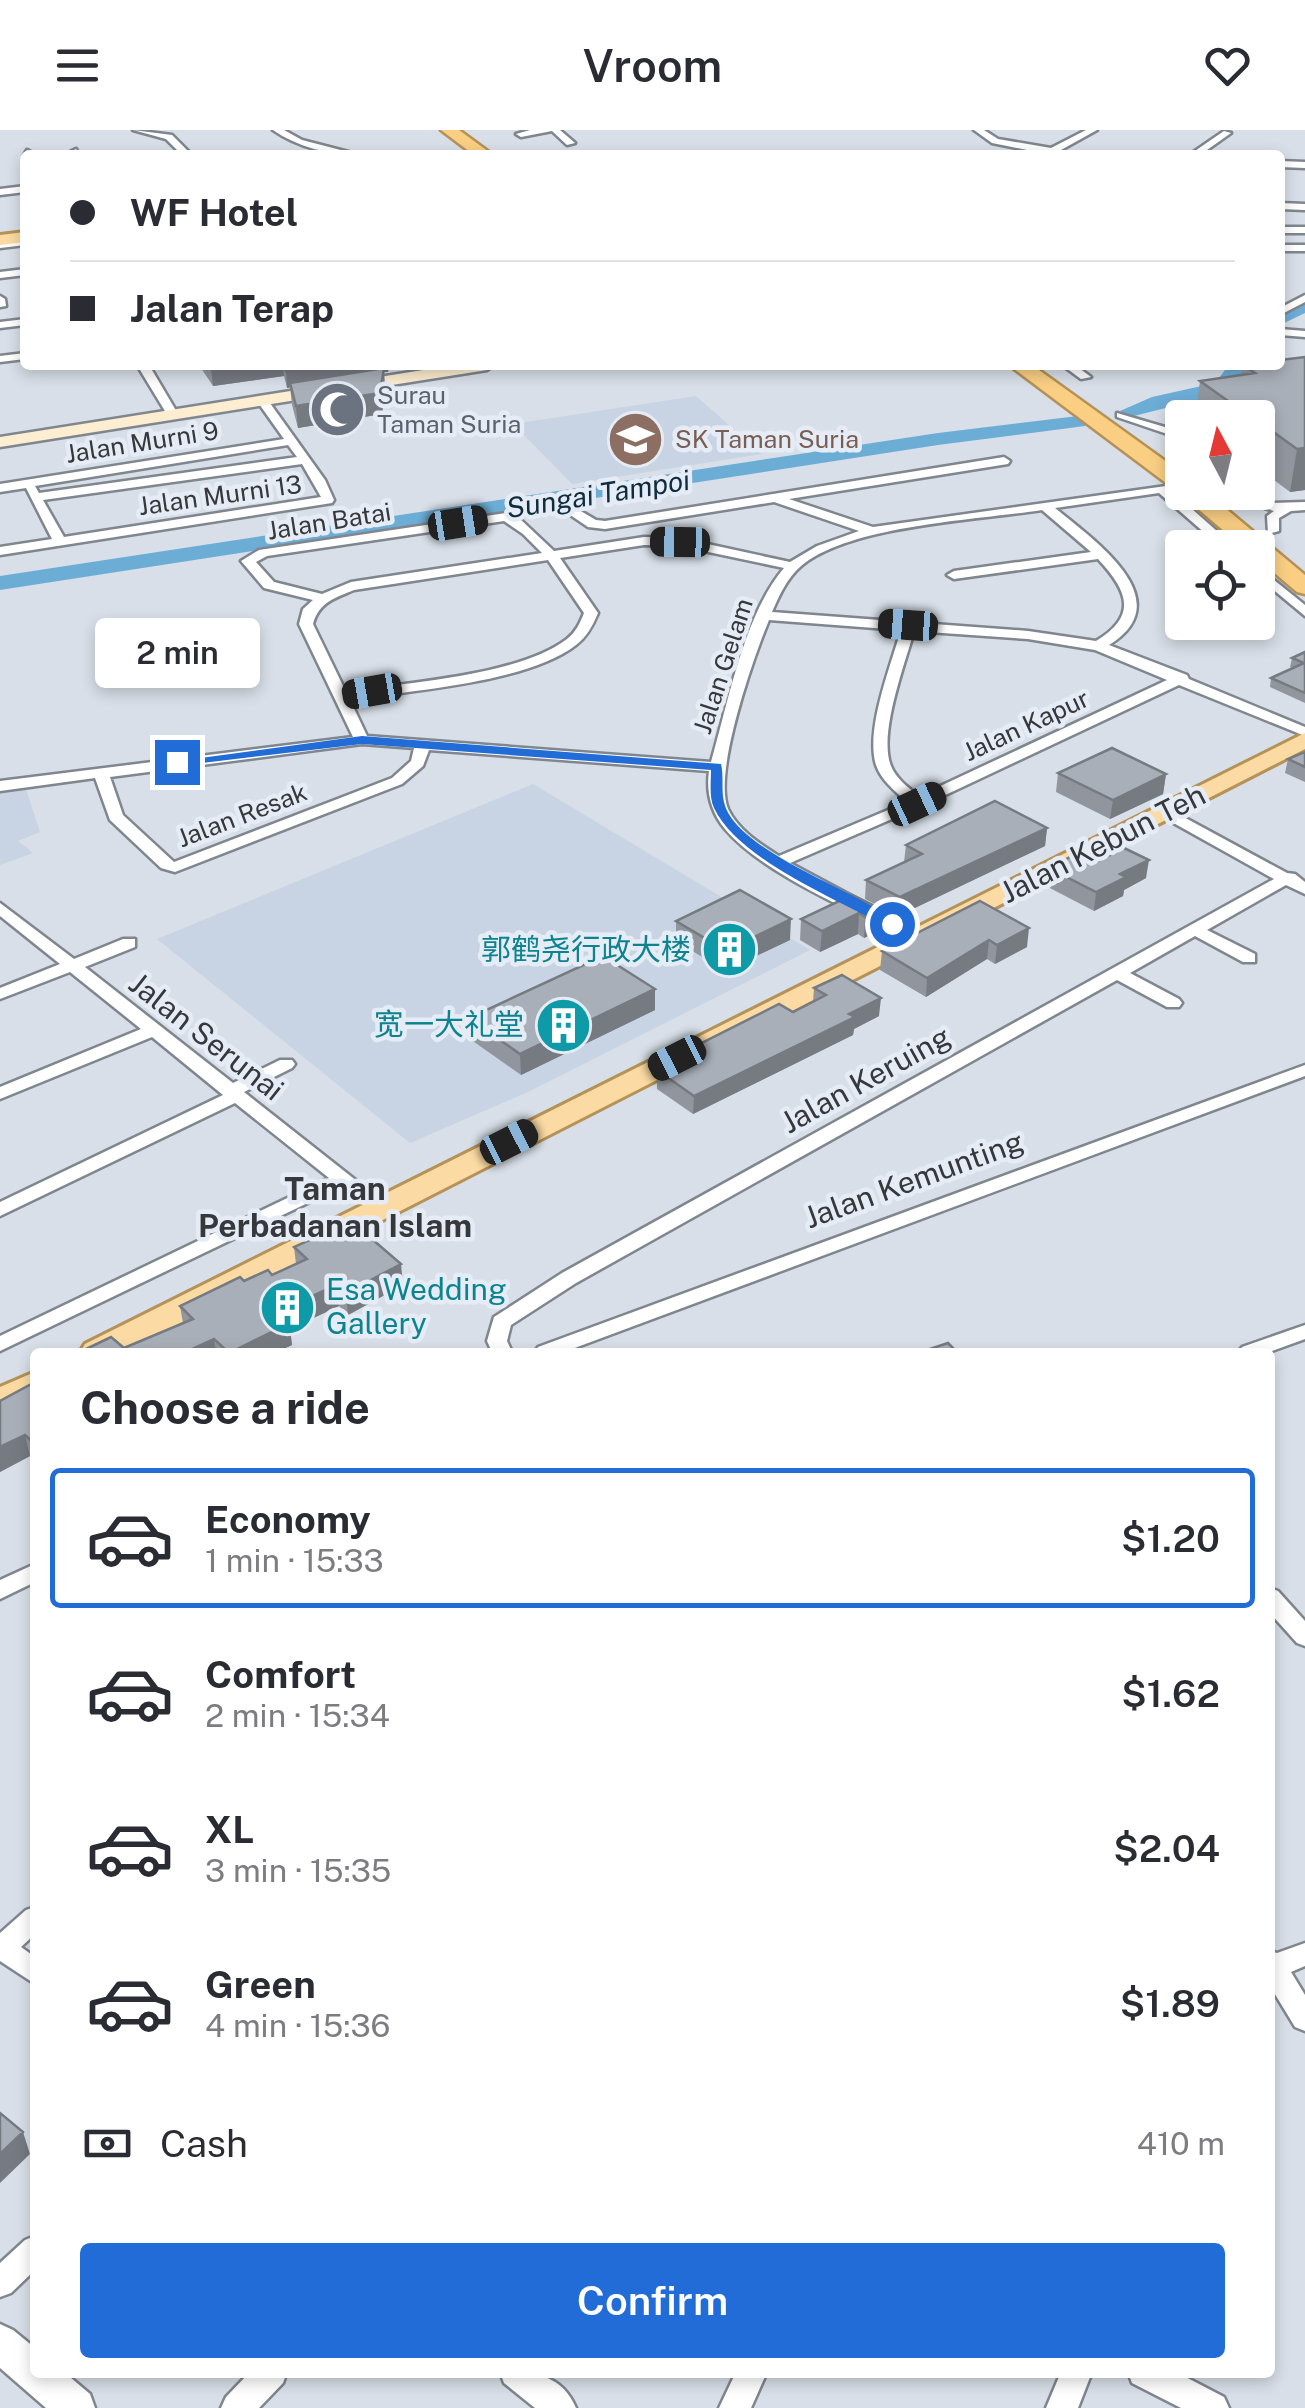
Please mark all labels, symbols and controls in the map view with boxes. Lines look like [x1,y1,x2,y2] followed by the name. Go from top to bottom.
[50,38,105,93] icon: menu
[1200,38,1255,93] icon: heart
[583,39,722,92] text: Vroom
[130,190,298,235] text: WF Hotel
[130,286,334,331] text: Jalan Terap
[308,379,368,439] mosque icon: Surau Taman Suria
[377,380,521,439] place label: Surau Taman Suria
[1165,400,1275,510] north arrow
[1165,400,1275,640] map controls
[606,409,666,469] school or university icon: SK Taman Suria
[64,415,220,469] street label: Jalan Murni 9
[675,424,859,454] place label: SK Taman Suria
[504,463,692,524] water label: Sungai Tampoi
[136,469,304,521] street label: Jalan Murni 13
[265,496,393,546] street label: Jalan Batai
[426,503,490,543] car
[650,526,710,558] car
[1165,530,1275,640] button: locate
[687,594,759,738] street label: Jalan Gelam
[877,608,939,642] car
[94,617,260,687] callout: 2 min
[136,634,219,671] text: 2 min
[340,671,404,711] car
[958,683,1094,767] street label: Jalan Kapur
[155,740,200,785] route end
[994,776,1211,910] street label: Jalan Kebun Teh
[173,777,311,853] street label: Jalan Resak
[883,778,951,830] car
[870,902,915,947] route start
[700,920,760,980] building icon: 郭鹤尧行政大楼
[481,931,691,967] place label: 郭鹤尧行政大楼
[122,965,291,1108] street label: Jalan Serunai
[533,995,593,1055] building icon: 宽一大礼堂
[374,1006,524,1042] place label: 宽一大礼堂
[775,1018,956,1140] street label: Jalan Keruing
[643,1031,711,1085] car
[475,1115,543,1169] car
[799,1123,1028,1235] street label: Jalan Kemunting
[198,1170,472,1244] district label: Taman Perbadanan Islam
[326,1271,507,1341] place label: Esa Wedding Gallery
[257,1277,317,1337] building icon: Esa Wedding Gallery
[80,1381,370,1434] text: Choose a ride
[85,1493,175,1583] icon: car
[205,1497,371,1542] text: Economy
[1121,1516,1220,1561] text: $1.20
[205,1542,384,1579] text: 1 min · 15:33
[85,1648,175,1738] icon: car
[205,1652,356,1697] text: Comfort
[1121,1671,1220,1716] text: $1.62
[205,1697,390,1734] text: 2 min · 15:34
[85,1803,175,1893] icon: car
[205,1807,254,1852] text: XL
[1113,1826,1220,1871] text: $2.04
[205,1852,391,1889] text: 3 min · 15:35
[85,1958,175,2048] icon: car
[205,1962,316,2007] text: Green
[1120,1981,1220,2026] text: $1.89
[205,2007,390,2044] text: 4 min · 15:36
[80,2116,135,2171] icon: cash
[160,2121,248,2166] text: Cash
[1137,2125,1225,2162] text: 410 m
[80,2243,1225,2358] button: Confirm

